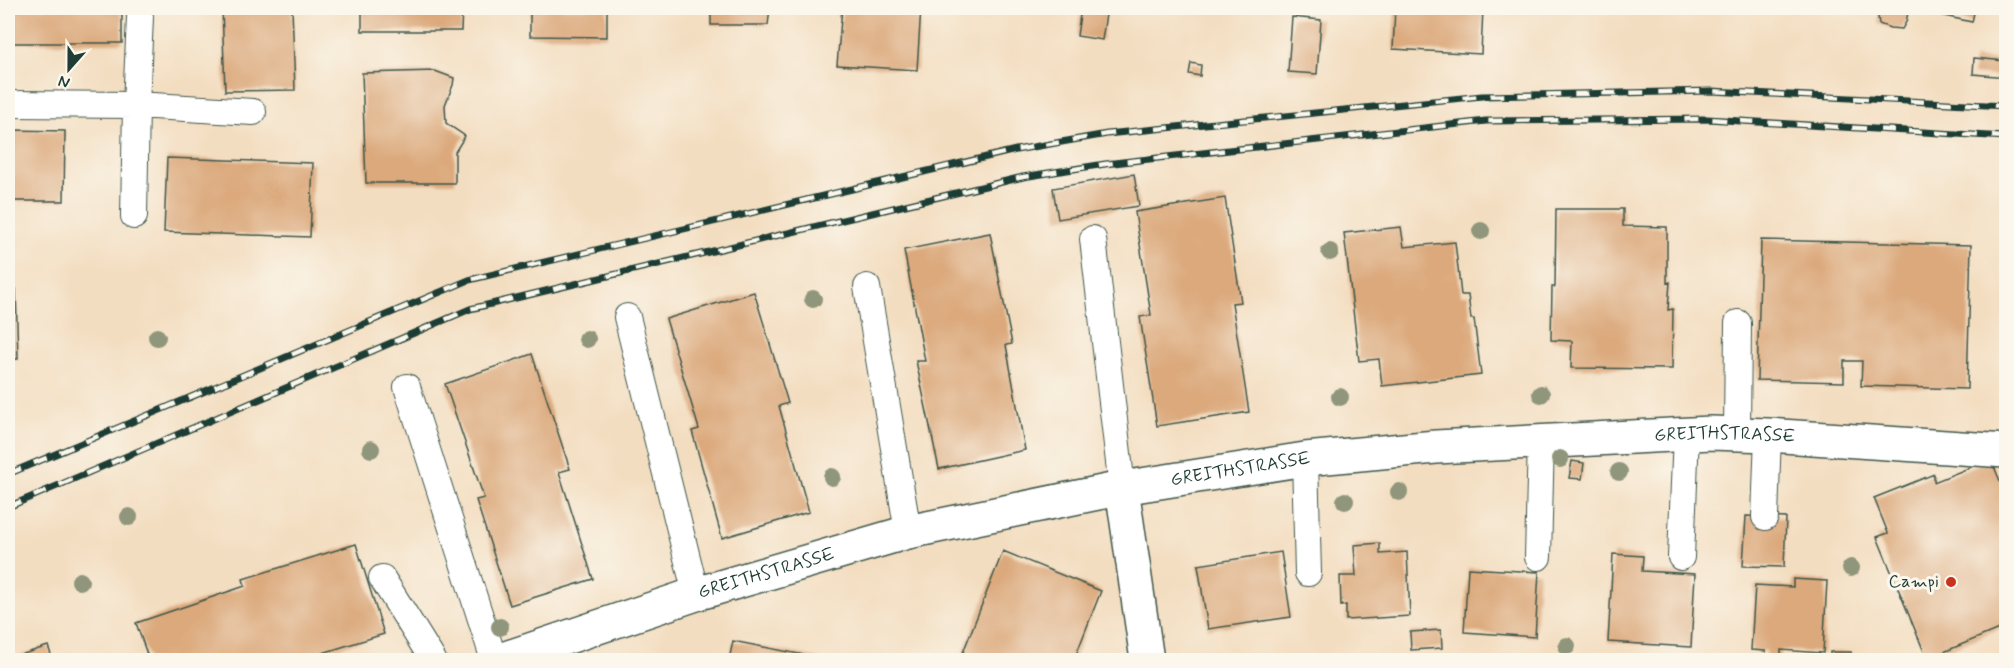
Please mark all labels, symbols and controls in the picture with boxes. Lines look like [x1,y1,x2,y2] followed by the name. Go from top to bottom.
[39,39,99,99] north arrow
[55,70,73,93] text: N
[1654,421,1796,449] street label: GREITHSTRASSE
[1169,446,1312,492] street label: GREITHSTRASSE
[695,542,837,605] street label: GREITHSTRASSE
[1888,570,1939,594] place label: Campi
[1944,575,1958,589] marker: Campi

